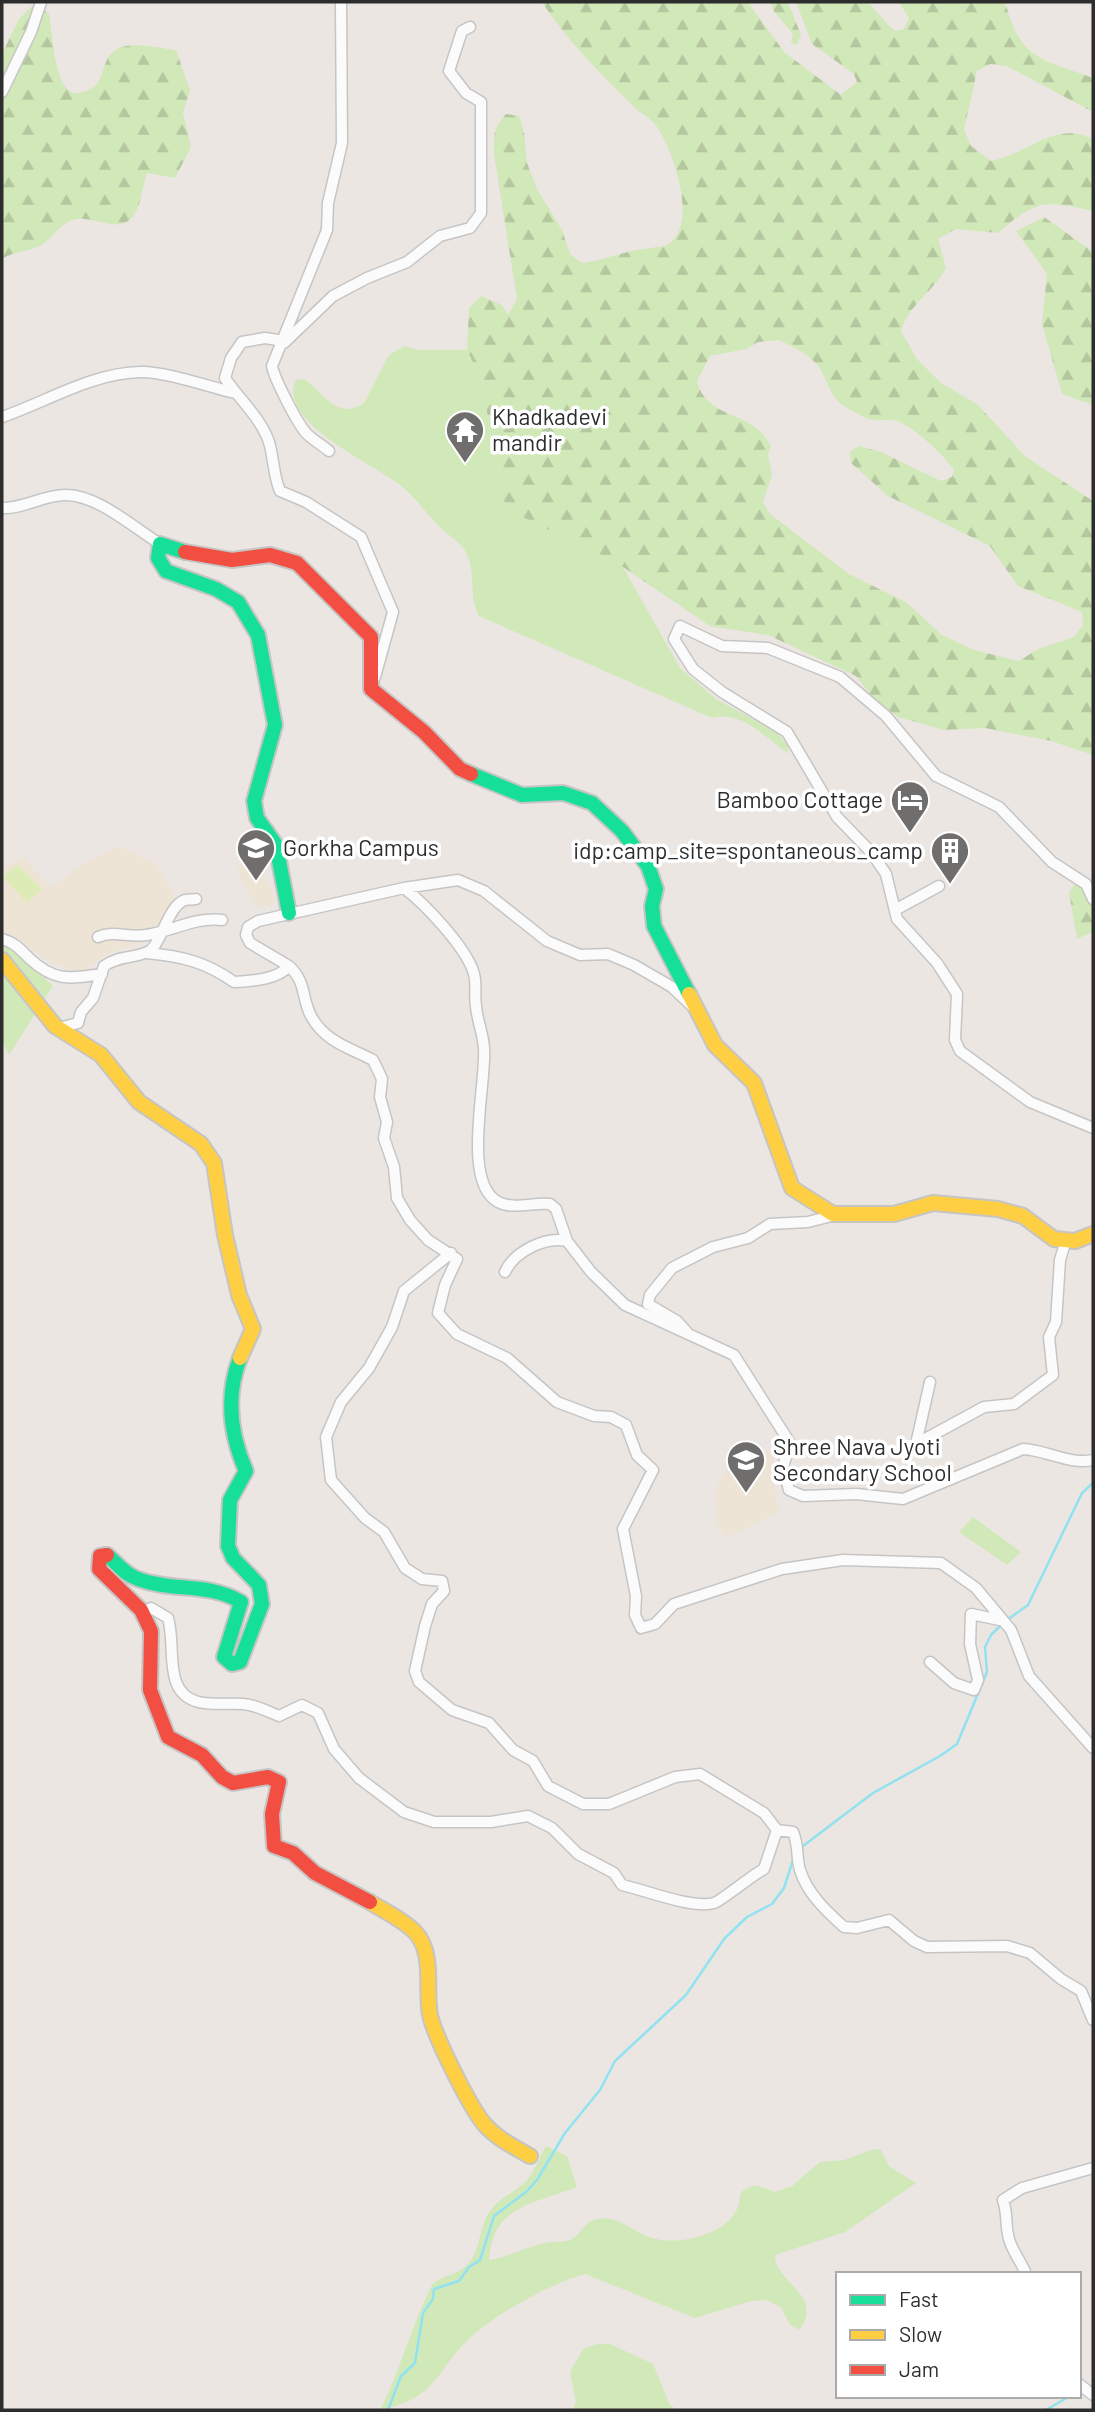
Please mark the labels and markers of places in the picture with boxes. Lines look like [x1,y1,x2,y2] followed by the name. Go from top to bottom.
[492,402,607,456] place label: Khadkadevi mandir
[444,409,486,464] temple icon: Khadkadevi mandir
[889,779,931,834] hotel icon: Bamboo Cottage
[717,785,883,813] place label: Bamboo Cottage
[235,827,277,882] school or university icon: Gorkha Campus
[929,830,971,885] building icon: idp:camp_site=spontaneous_camp
[283,833,439,861] place label: Gorkha Campus
[573,836,923,864] place label: idp:camp_site=spontaneous_camp
[773,1432,952,1486] place label: Shree Nava Jyoti Secondary School
[725,1439,767,1494] school or university icon: Shree Nava Jyoti Secondary School

